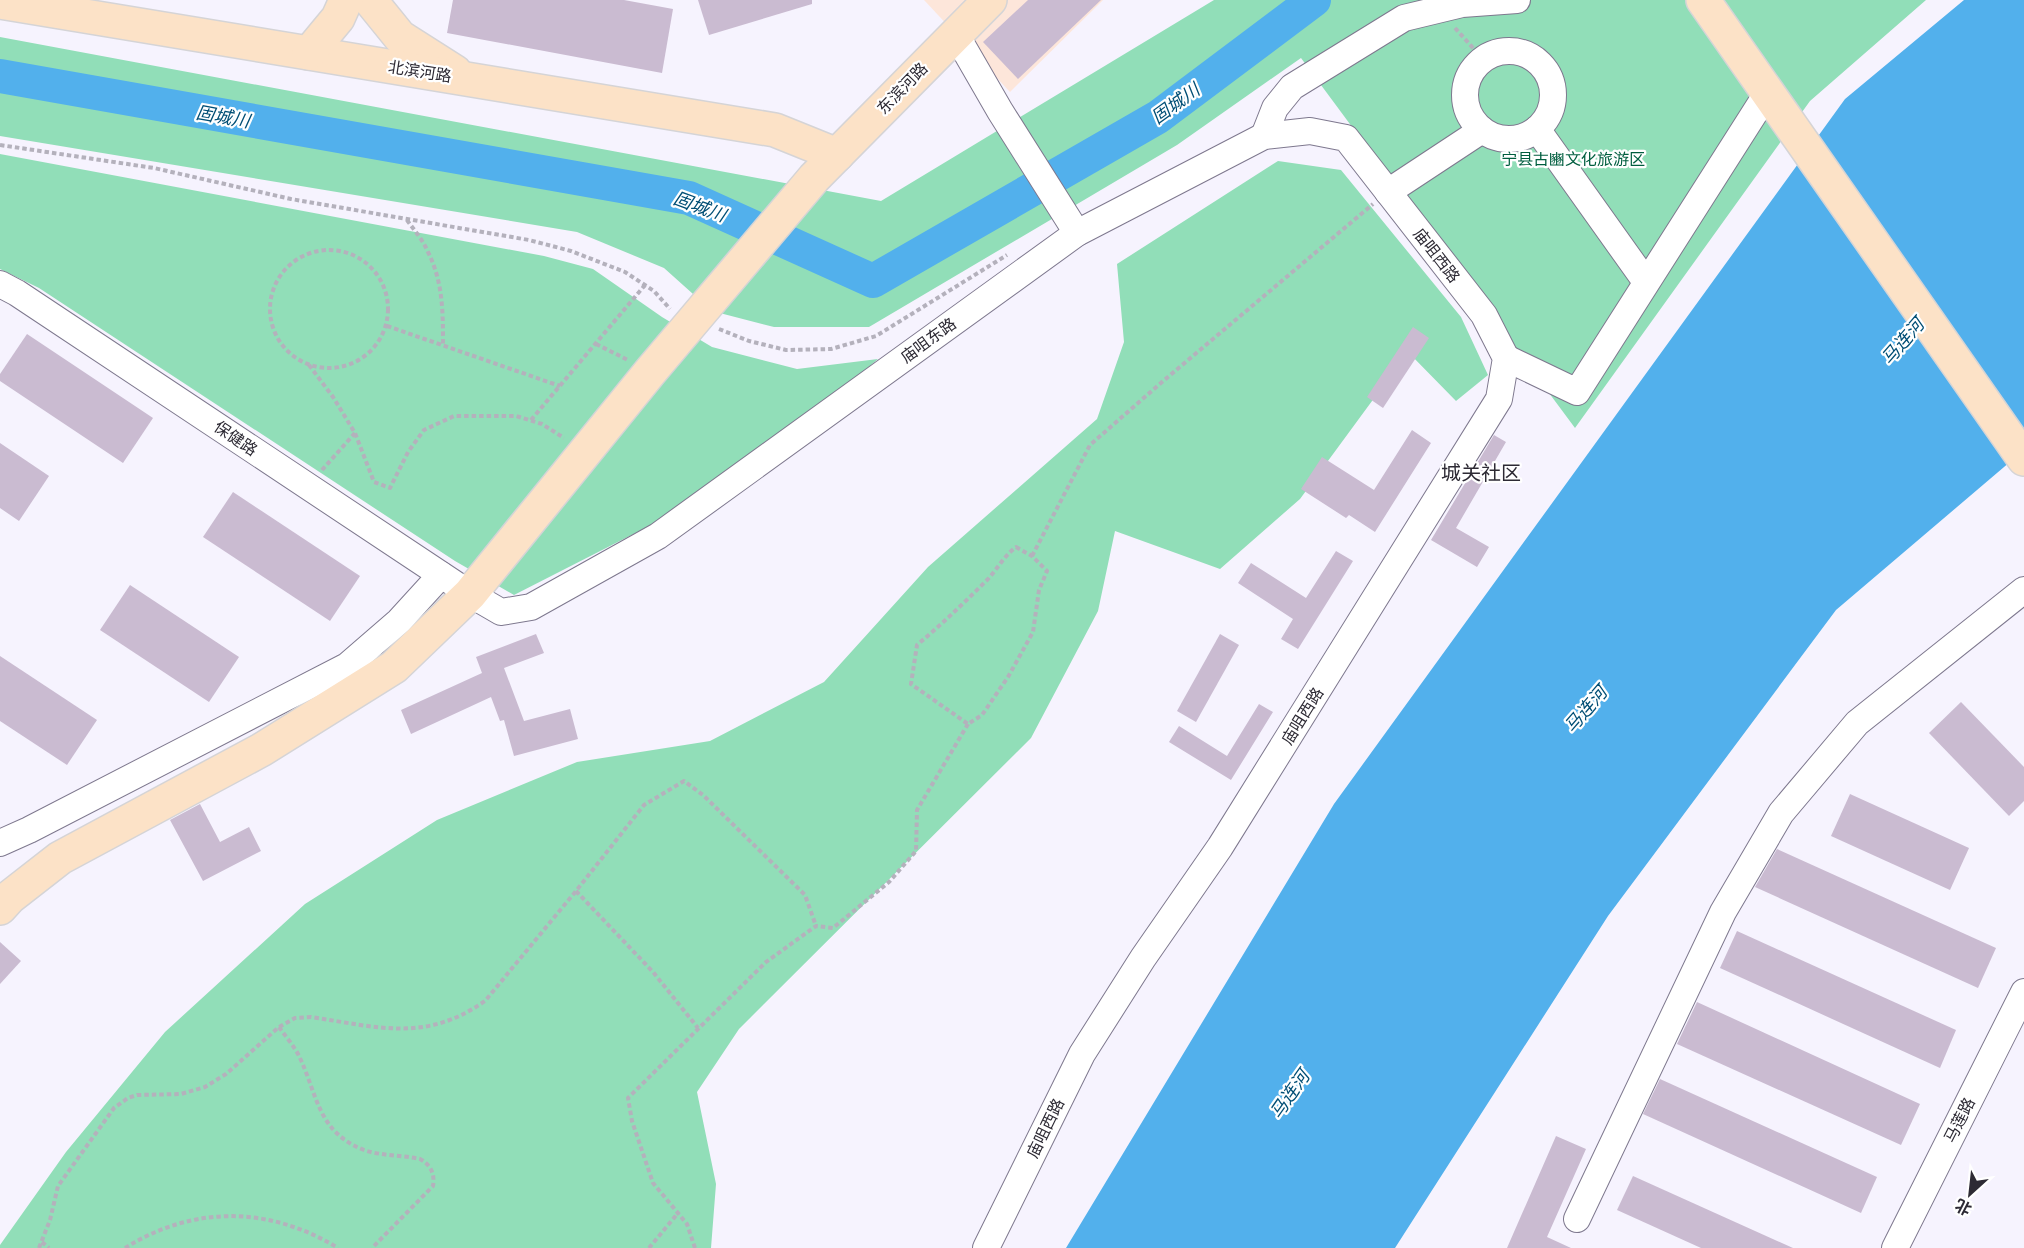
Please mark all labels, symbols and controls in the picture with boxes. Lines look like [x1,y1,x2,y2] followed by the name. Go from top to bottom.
[387,55,453,87] street label: 北滨河路
[872,57,932,119] street label: 东滨河路
[1146,76,1206,129] water label: 固城川
[194,99,254,133] water label: 固城川
[1501,148,1645,170] park label: 宁县古豳文化旅游区
[671,185,731,227] water label: 固城川
[1409,223,1465,287] street label: 庙咀西路
[1875,310,1931,369] water label: 马连河
[896,312,960,368] street label: 庙咀东路
[210,415,262,461] street label: 保健路
[1441,459,1521,486] district label: 城关社区
[1558,678,1614,737] water label: 马连河
[1276,683,1328,749] street label: 庙咀西路
[1264,1063,1316,1123] water label: 马连河
[1021,1094,1069,1162] street label: 庙咀西路
[1938,1094,1980,1146] street label: 马莲路
[1940,1164,2000,1224] north arrow
[1951,1194,1975,1221] text: 北

